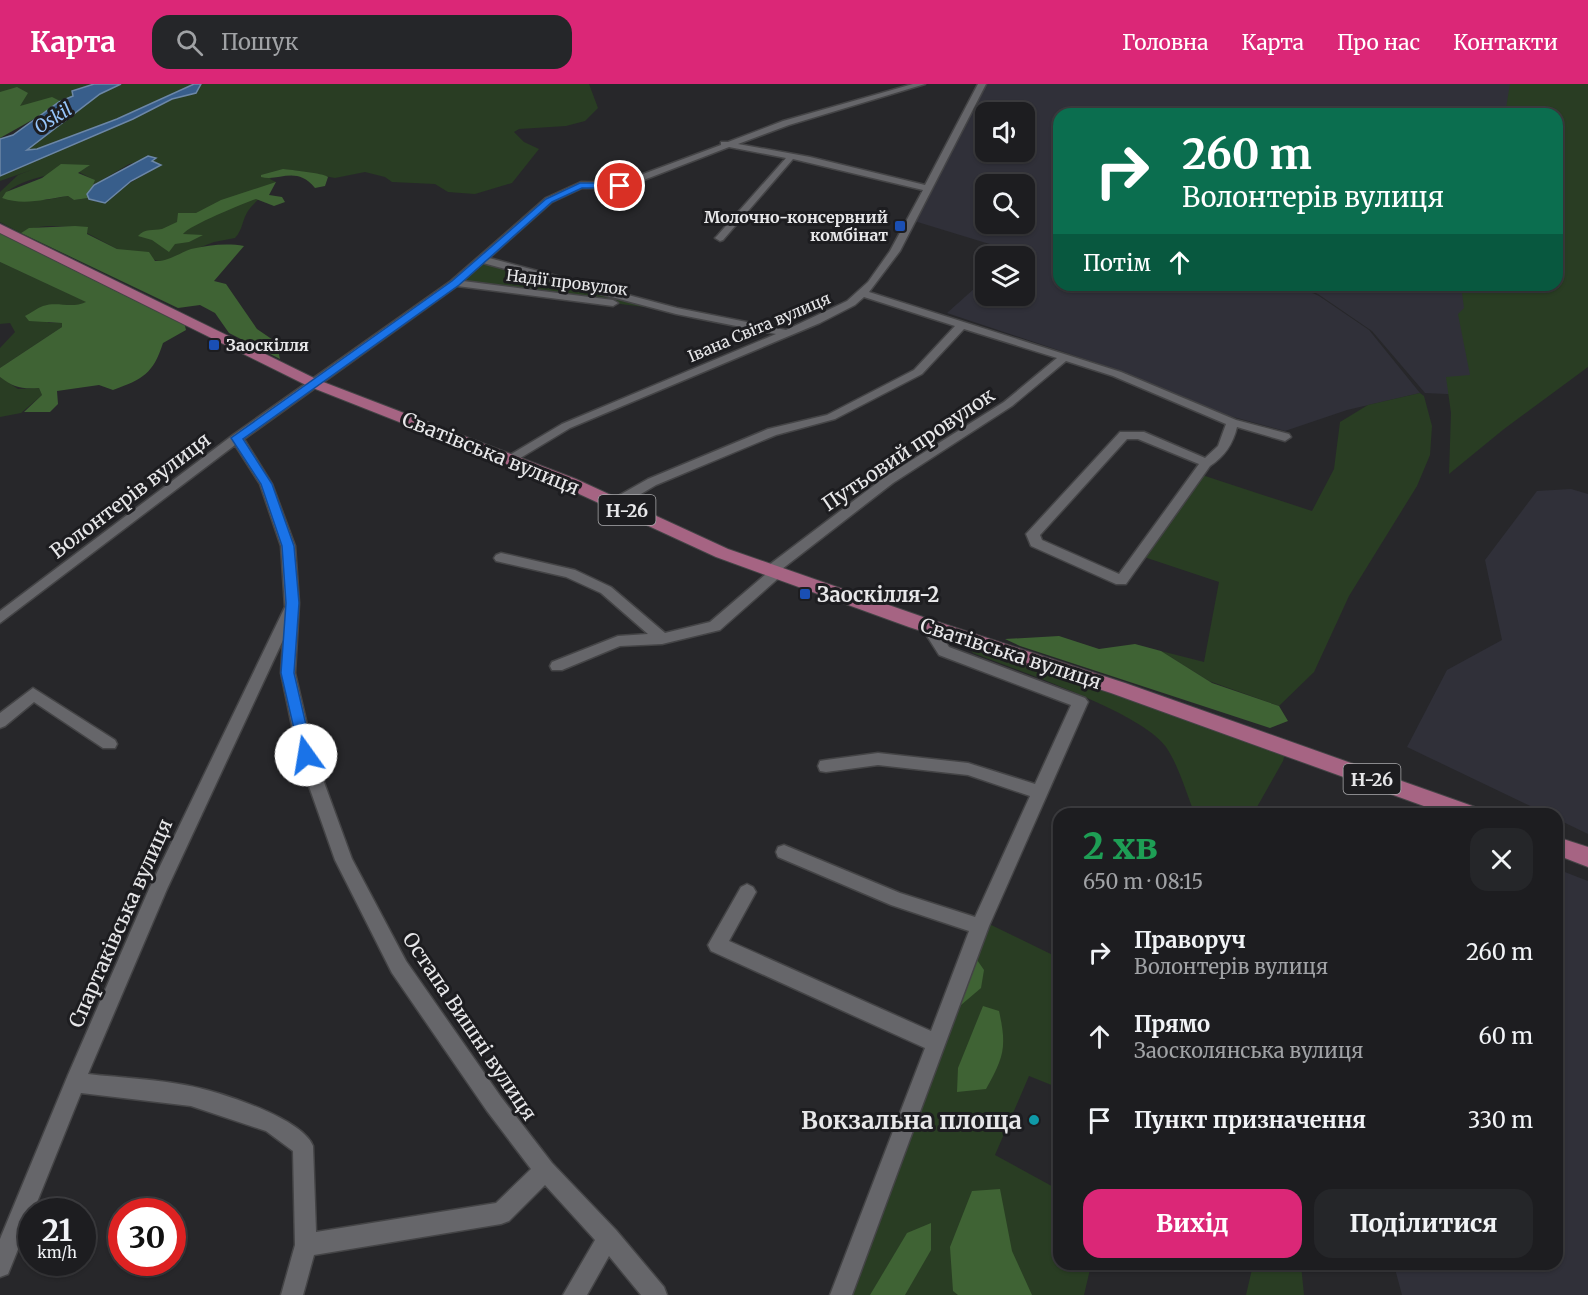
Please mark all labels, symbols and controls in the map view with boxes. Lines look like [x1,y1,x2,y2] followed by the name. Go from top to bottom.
[152,15,572,69] search box
[30,24,116,60] text: Карта
[173,26,206,59] icon: search
[221,28,298,56] text: Пошук
[1122,29,1209,56] text: Головна
[1242,29,1304,56] text: Карта
[1337,29,1420,56] text: Про нас
[1453,29,1558,56] text: Контакти
[30,98,76,138] water label: Oskil
[975,102,1035,306] map controls
[975,102,1035,162] button: sound
[1182,128,1312,180] text: 260 m
[1083,132,1161,210] icon: right
[594,160,645,211] pin
[603,169,636,202] icon: arrive
[975,174,1035,234] button: search
[1182,180,1444,214] text: Волонтерів вулиця
[704,207,888,245] place label: Молочно-консервний комбінат
[893,219,907,233] marker: Молочно-консервний комбінат
[975,246,1035,306] button: layers
[1163,246,1196,279] icon: ahead
[1083,249,1151,277] text: Потім
[505,265,629,299] street label: Надії провулок
[685,288,833,366] street label: Івана Світа вулиця
[226,335,309,355] place label: Заоскілля
[207,338,221,352] marker: Заоскілля
[817,382,999,516] street label: Путьовий провулок
[399,406,583,500] street label: Сватівська вулиця
[45,427,215,563] street label: Волонтерів вулиця
[598,495,656,525] road number: Н-26
[817,582,939,607] place label: Заоскілля-2
[798,587,812,601] marker: Заоскілля-2
[917,612,1105,694] street label: Сватівська вулиця
[274,723,338,787] position arrow
[1344,764,1400,794] road number: Н-26
[63,815,177,1031] street label: Спартаківська вулиця
[1083,824,1158,869] text: 2 хв
[1470,828,1533,891] button: close
[1083,869,1203,894] text: 650 m · 08:15
[1134,926,1246,954] text: Праворуч
[398,927,542,1125] street label: Остапа Вишні вулиця
[1083,936,1116,969] icon: right
[1466,938,1533,966] text: 260 m
[1134,954,1328,979] text: Волонтерів вулиця
[1134,1010,1210,1038] text: Прямо
[1083,1020,1116,1053] icon: ahead
[1479,1022,1533,1050] text: 60 m
[1134,1038,1363,1063] text: Заосколянська вулиця
[1083,1104,1116,1137] icon: arrive
[801,1105,1022,1136] place label: Вокзальна площа
[1134,1106,1366,1134] text: Пункт призначення
[1468,1106,1533,1134] text: 330 m
[1027,1113,1041,1127] marker: Вокзальна площа
[1083,1189,1302,1258] button: Вихід
[1314,1189,1533,1258] button: Поділитися
[108,1198,186,1276] speed limit sign: 30
[42,1211,72,1249] text: 21
[37,1243,77,1262] text: km/h

